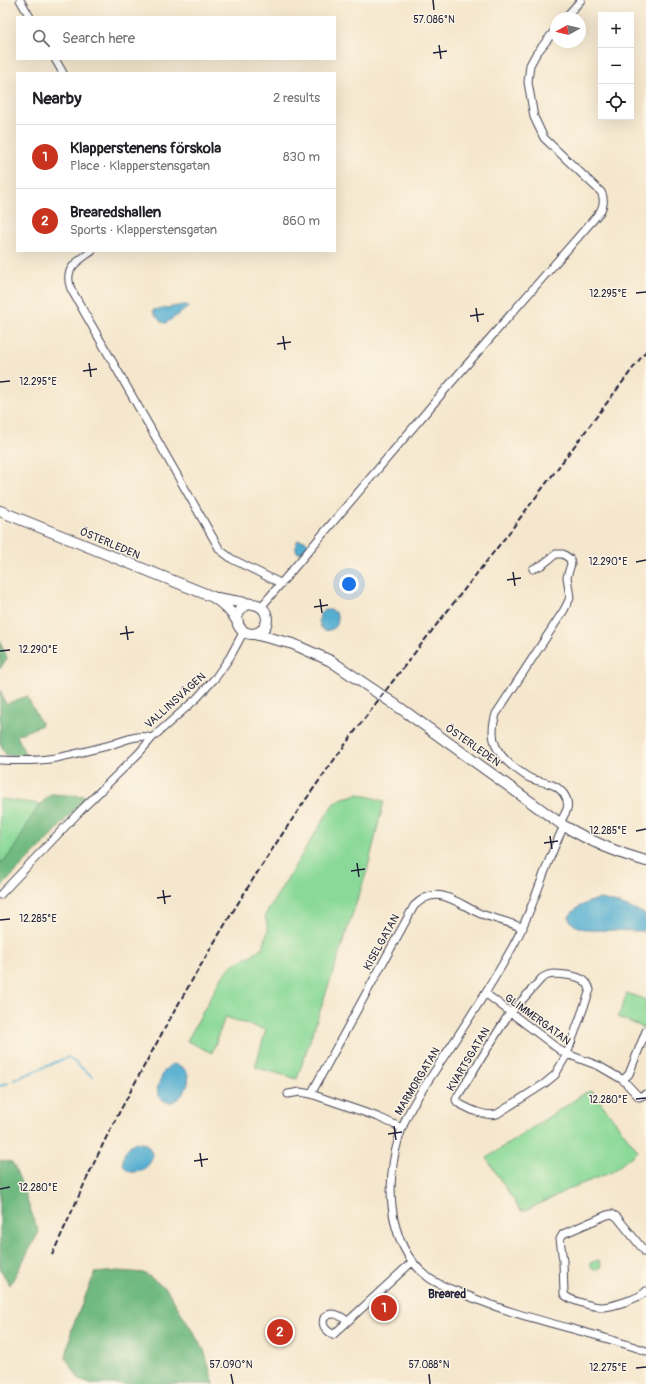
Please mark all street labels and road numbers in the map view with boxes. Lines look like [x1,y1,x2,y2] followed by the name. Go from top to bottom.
[78,525,142,562] street label: ÖSTERLEDEN
[142,670,208,731] street label: VALLINSVÄGEN
[443,722,503,769] street label: ÖSTERLEDEN
[361,912,402,973] street label: KISELGATAN
[502,991,573,1048] street label: GLIMMERGATAN
[444,1025,493,1094] street label: KVARTSGATAN
[392,1045,443,1117] street label: MARMORGATAN

